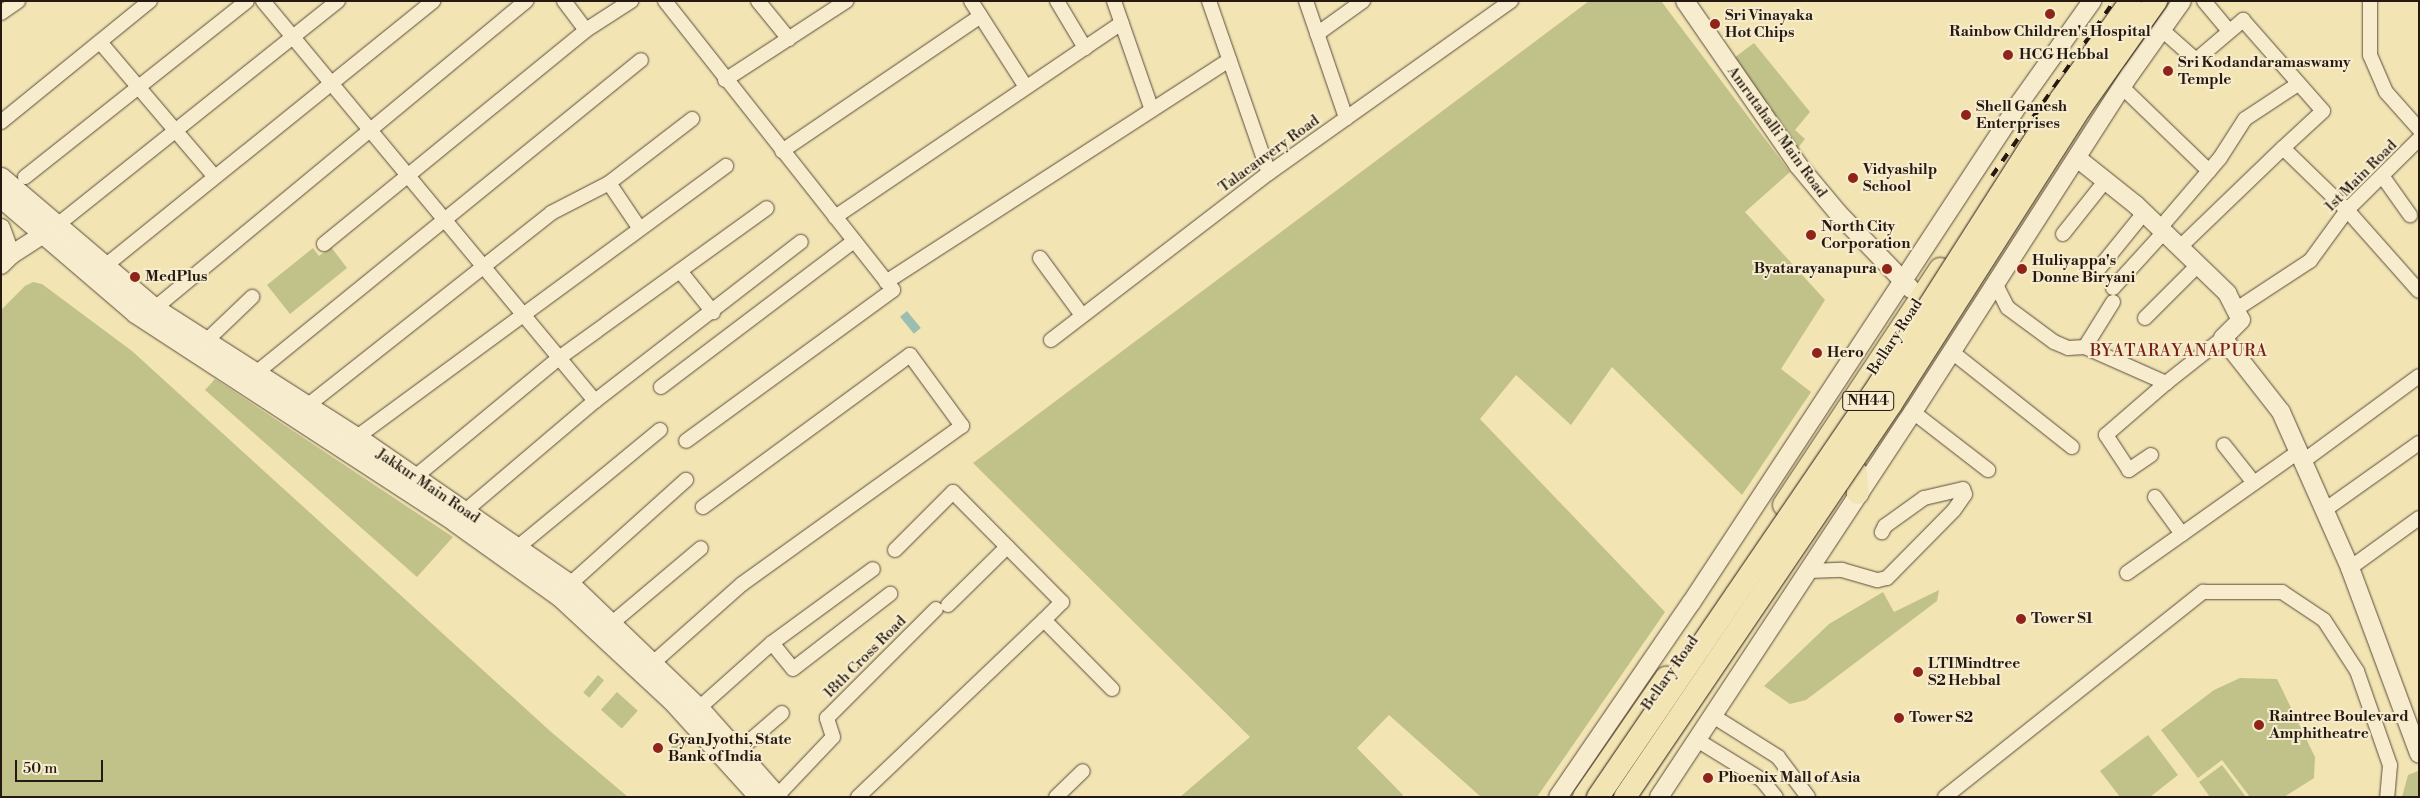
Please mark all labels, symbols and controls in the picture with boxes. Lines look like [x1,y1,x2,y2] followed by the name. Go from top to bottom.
[1725,6,1813,41] place label: Sri Vinayaka Hot Chips
[2043,7,2057,21] marker: Rainbow Children's Hospital
[1709,18,1721,30] marker: Sri Vinayaka Hot Chips
[1949,23,2151,41] place label: Rainbow Children's Hospital
[2019,46,2109,64] place label: HCG Hebbal
[2001,48,2015,62] marker: HCG Hebbal
[2178,53,2351,88] place label: Sri Kodandaramaswamy Temple
[1723,63,1831,201] street label: Amrutahalli Main Road
[2162,65,2174,77] marker: Sri Kodandaramaswamy Temple
[1976,97,2067,132] place label: Shell Ganesh Enterprises
[1960,109,1972,121] marker: Shell Ganesh Enterprises
[1215,111,1323,197] street label: Talacauvery Road
[2321,136,2401,216] street label: 1st Main Road
[1863,160,1937,195] place label: Vidyashilp School
[1847,172,1859,184] marker: Vidyashilp School
[1821,217,1910,252] place label: North City Corporation
[1805,229,1817,241] marker: North City Corporation
[2032,251,2135,286] place label: Huliyappa's Donne Biryani
[1754,260,1877,278] place label: Byatarayanapura
[1881,263,1893,275] marker: Byatarayanapura
[2016,263,2028,275] marker: Huliyappa's Donne Biryani
[145,268,207,286] place label: MedPlus
[129,271,141,283] marker: MedPlus
[1864,296,1926,378] street label: Bellary Road
[2088,341,2270,361] district label: BYATARAYANAPURA
[1827,344,1864,362] place label: Hero
[1811,347,1823,359] marker: Hero
[1842,390,1894,412] road number: NH44
[373,445,483,527] street label: Jakkur Main Road
[2031,610,2093,628] place label: Tower S1
[820,612,910,702] street label: 18th Cross Road
[2015,613,2027,625] marker: Tower S1
[1638,632,1702,714] street label: Bellary Road
[1928,654,2020,689] place label: LTIMindtree S2 Hebbal
[1912,666,1924,678] marker: LTIMindtree S2 Hebbal
[2269,707,2409,742] place label: Raintree Boulevard Amphitheatre
[1909,709,1973,727] place label: Tower S2
[1893,712,1905,724] marker: Tower S2
[2253,719,2265,731] marker: Raintree Boulevard Amphitheatre
[668,730,791,765] place label: Gyan Jyothi, State Bank of India
[652,742,664,754] marker: Gyan Jyothi, State Bank of India
[18,750,105,782] scale bar
[23,759,57,778] text: 50 m
[1718,769,1860,787] place label: Phoenix Mall of Asia
[1702,772,1714,784] marker: Phoenix Mall of Asia

